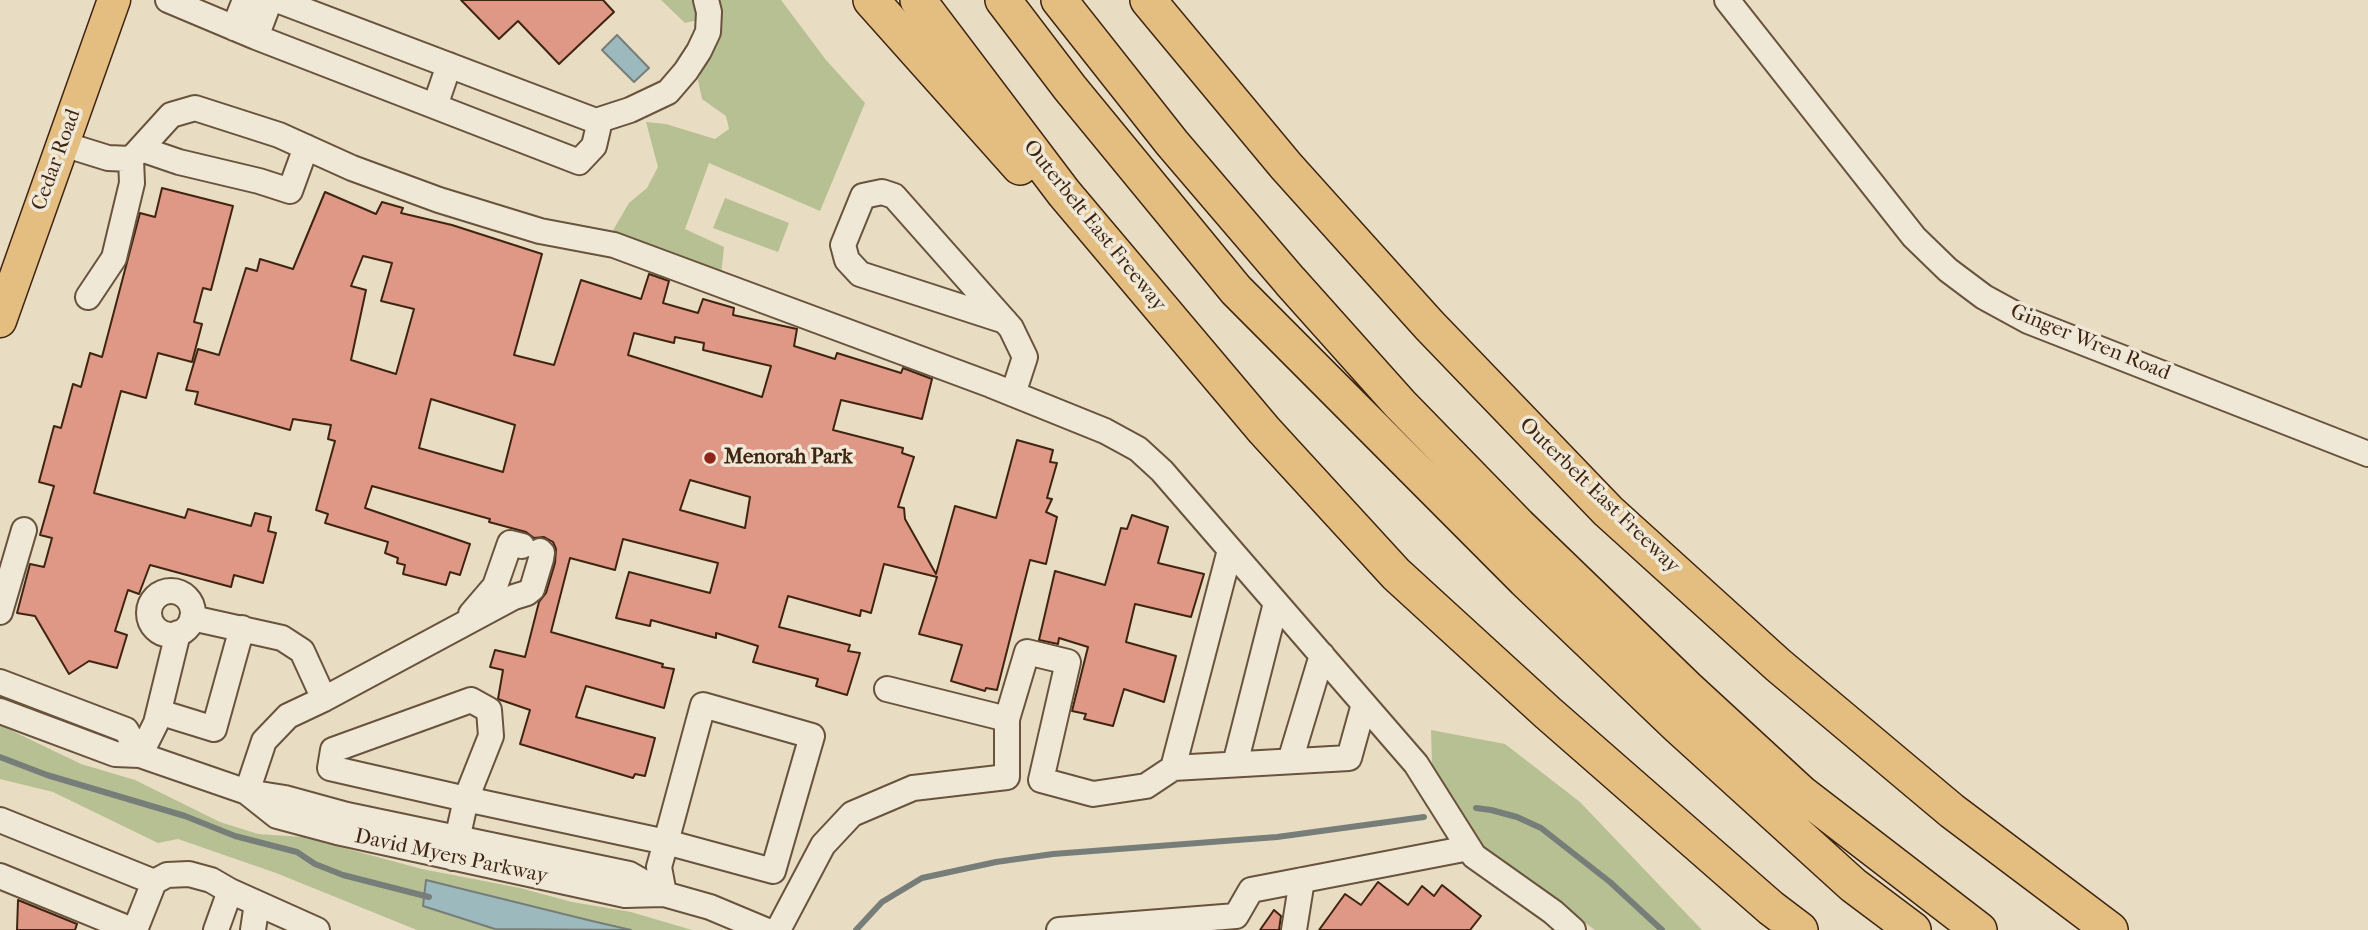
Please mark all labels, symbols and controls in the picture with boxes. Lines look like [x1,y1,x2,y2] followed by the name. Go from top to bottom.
[27,106,87,214] street label: Cedar Road
[1017,135,1171,317] street label: Outerbelt East Freeway
[2006,299,2174,387] street label: Ginger Wren Road
[1514,413,1684,579] street label: Outerbelt East Freeway
[724,445,853,471] place label: Menorah Park
[702,450,718,466] marker: Menorah Park
[352,824,550,890] street label: David Myers Parkway

